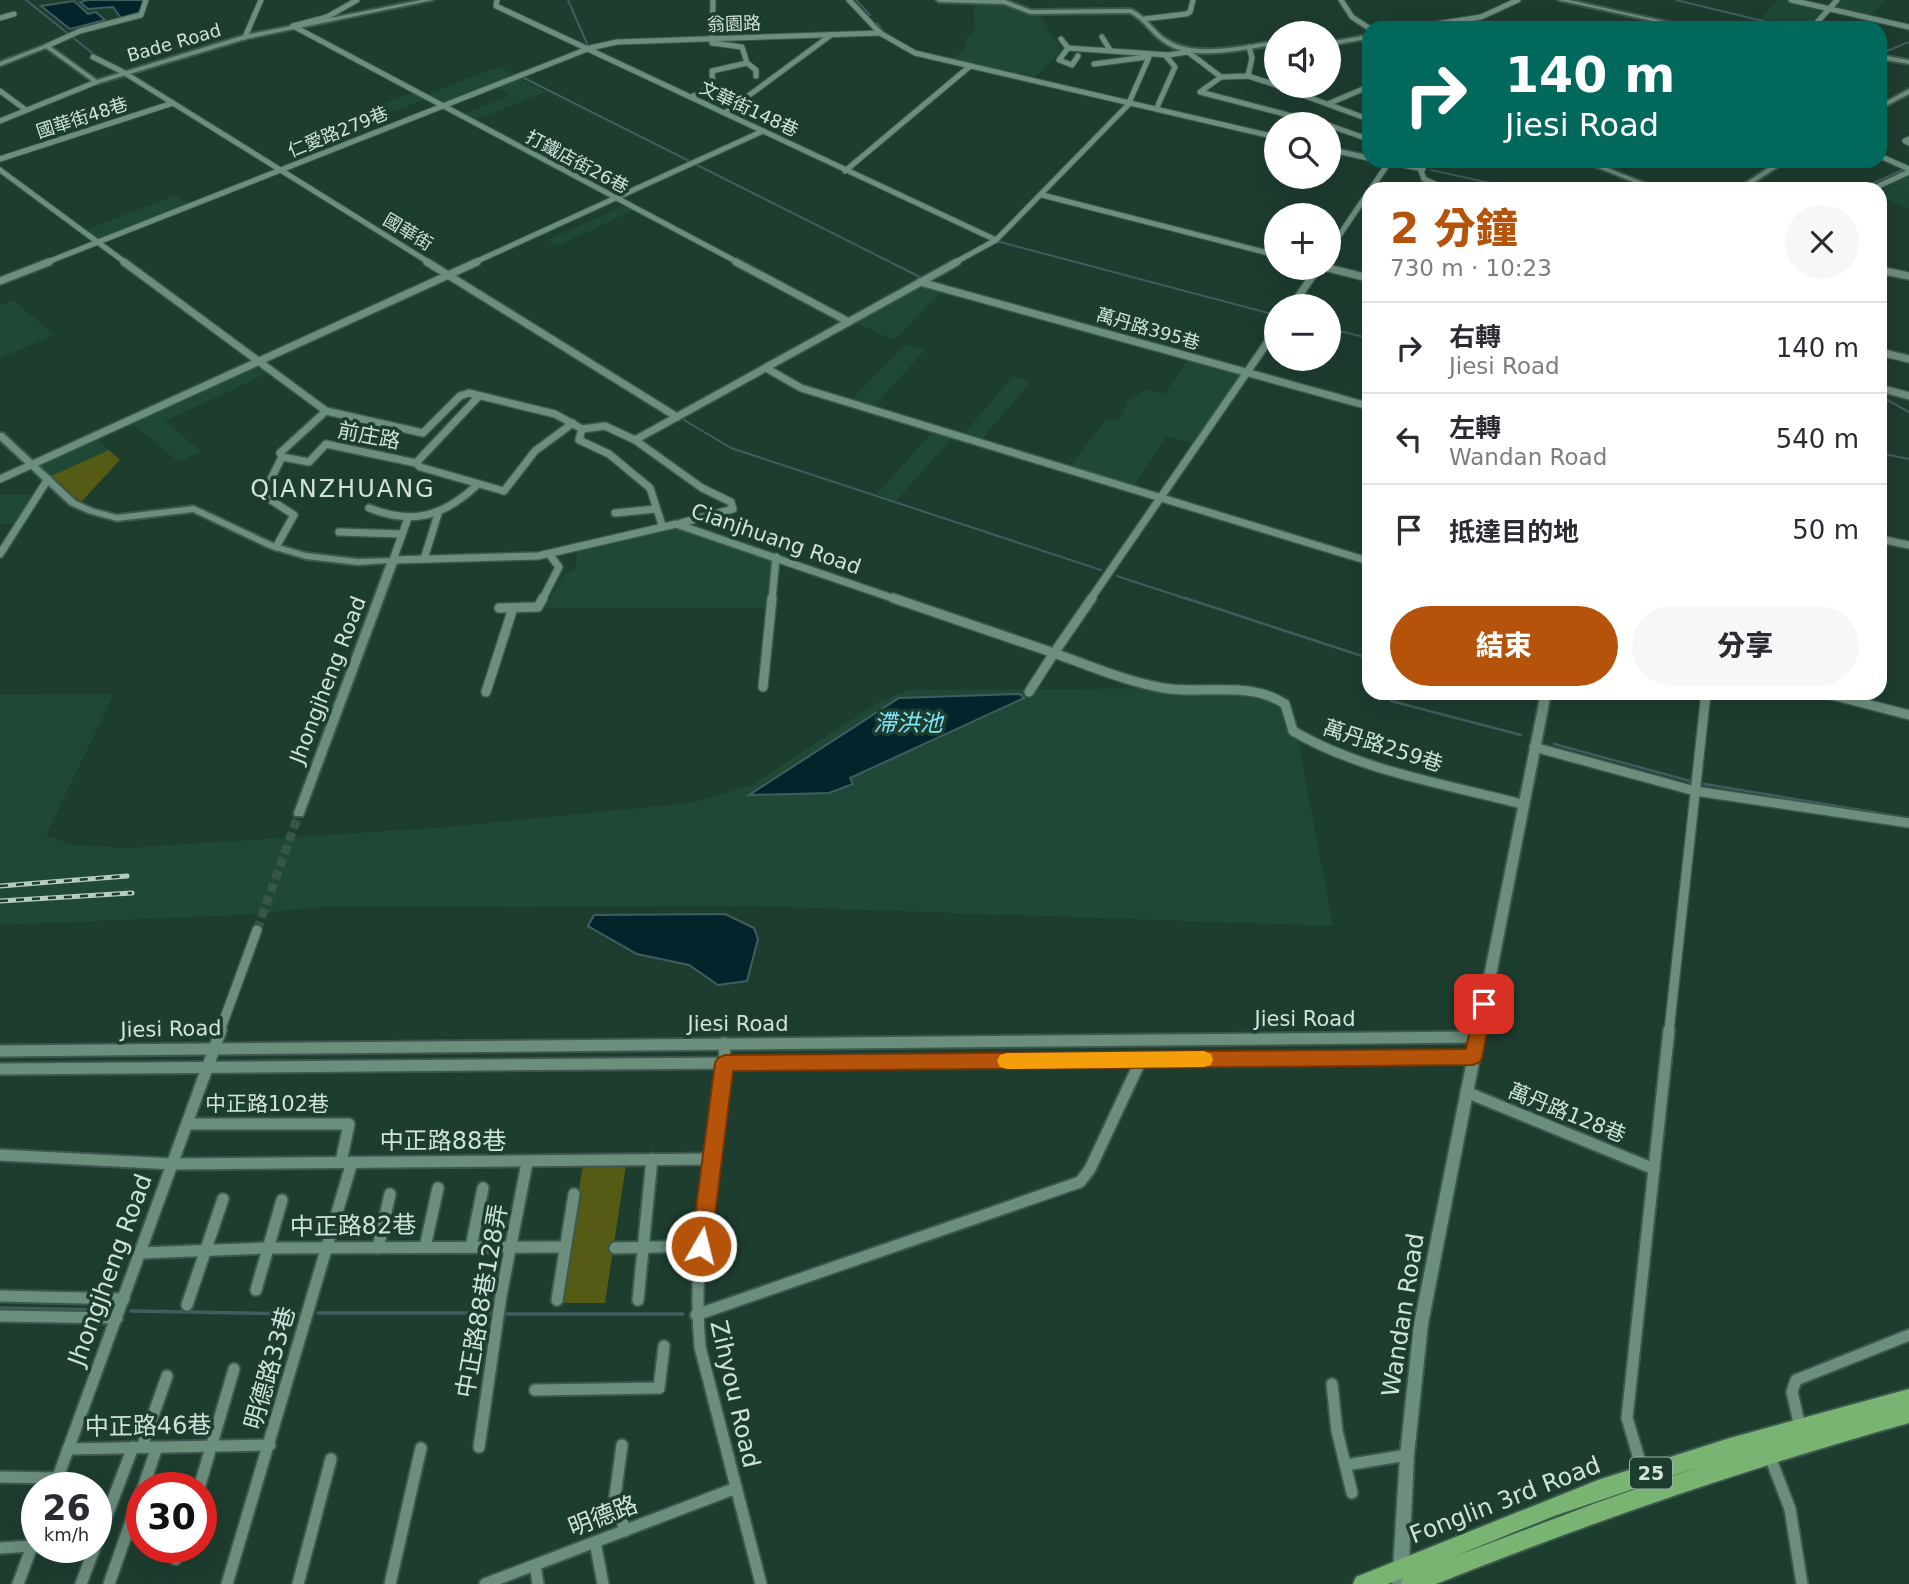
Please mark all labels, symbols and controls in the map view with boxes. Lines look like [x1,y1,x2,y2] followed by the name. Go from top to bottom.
[707,12,761,35] street label: 翁園路
[124,19,223,66] street label: Bade Road
[1264,21,1341,371] map controls
[1264,21,1341,98] button: sound
[1505,47,1675,104] text: 140 m
[1390,49,1481,140] icon: right
[697,77,802,141] street label: 文華街148巷
[33,93,130,142] street label: 國華街48巷
[285,102,391,161] street label: 仁愛路279巷
[1505,106,1659,144] text: Jiesi Road
[1264,112,1341,189] button: search
[522,126,632,197] street label: 打鐵店街26巷
[1264,203,1341,280] button: +
[1390,204,1518,253] text: 2 分鐘
[1785,205,1859,279] button: close
[380,209,437,254] street label: 國華街
[1390,255,1552,281] text: 730 m · 10:23
[1264,294,1341,371] button: −
[1094,304,1202,353] street label: 萬丹路395巷
[1449,322,1501,352] text: 右轉
[1390,329,1428,367] icon: right
[1776,333,1859,363] text: 140 m
[1449,353,1560,379] text: Jiesi Road
[1449,413,1501,443] text: 左轉
[336,418,402,454] street label: 前庄路
[1390,420,1428,458] icon: left
[1776,424,1859,454] text: 540 m
[1449,444,1607,470] text: Wandan Road
[250,475,436,503] district label: QIANZHUANG
[688,499,864,579] street label: Cianjhuang Road
[1390,511,1428,549] icon: arrive
[1792,515,1859,545] text: 50 m
[1449,517,1579,547] text: 抵達目的地
[284,593,371,769] street label: Jhongjheng Road
[1390,606,1618,686] button: 結束
[1632,606,1859,686] button: 分享
[874,710,945,736] water label: 滯洪池
[1320,715,1446,777] street label: 萬丹路259巷
[1454,974,1514,1034] pin
[1465,985,1503,1023] icon: arrive
[1252,1007,1356,1031] street label: Jiesi Road
[685,1012,789,1036] street label: Jiesi Road
[118,1016,222,1042] street label: Jiesi Road
[1505,1079,1629,1147] street label: 萬丹路128巷
[205,1092,329,1116] street label: 中正路102巷
[380,1127,506,1155] street label: 中正路88巷
[62,1170,158,1372] street label: Jhongjheng Road
[451,1202,513,1400] street label: 中正路88巷128弄
[664,1209,738,1283] position arrow
[289,1211,417,1241] street label: 中正路82巷
[1376,1231,1430,1399] street label: Wandan Road
[239,1303,301,1433] street label: 明德路33巷
[704,1318,766,1470] street label: Zihyou Road
[84,1411,212,1441] street label: 中正路46巷
[1406,1451,1604,1549] street label: Fonglin 3rd Road
[1630,1457,1672,1488] road number: 25
[126,1472,217,1563] speed limit sign: 30
[42,1488,91,1528] text: 26
[564,1490,642,1542] street label: 明德路
[44,1524,89,1545] text: km/h

